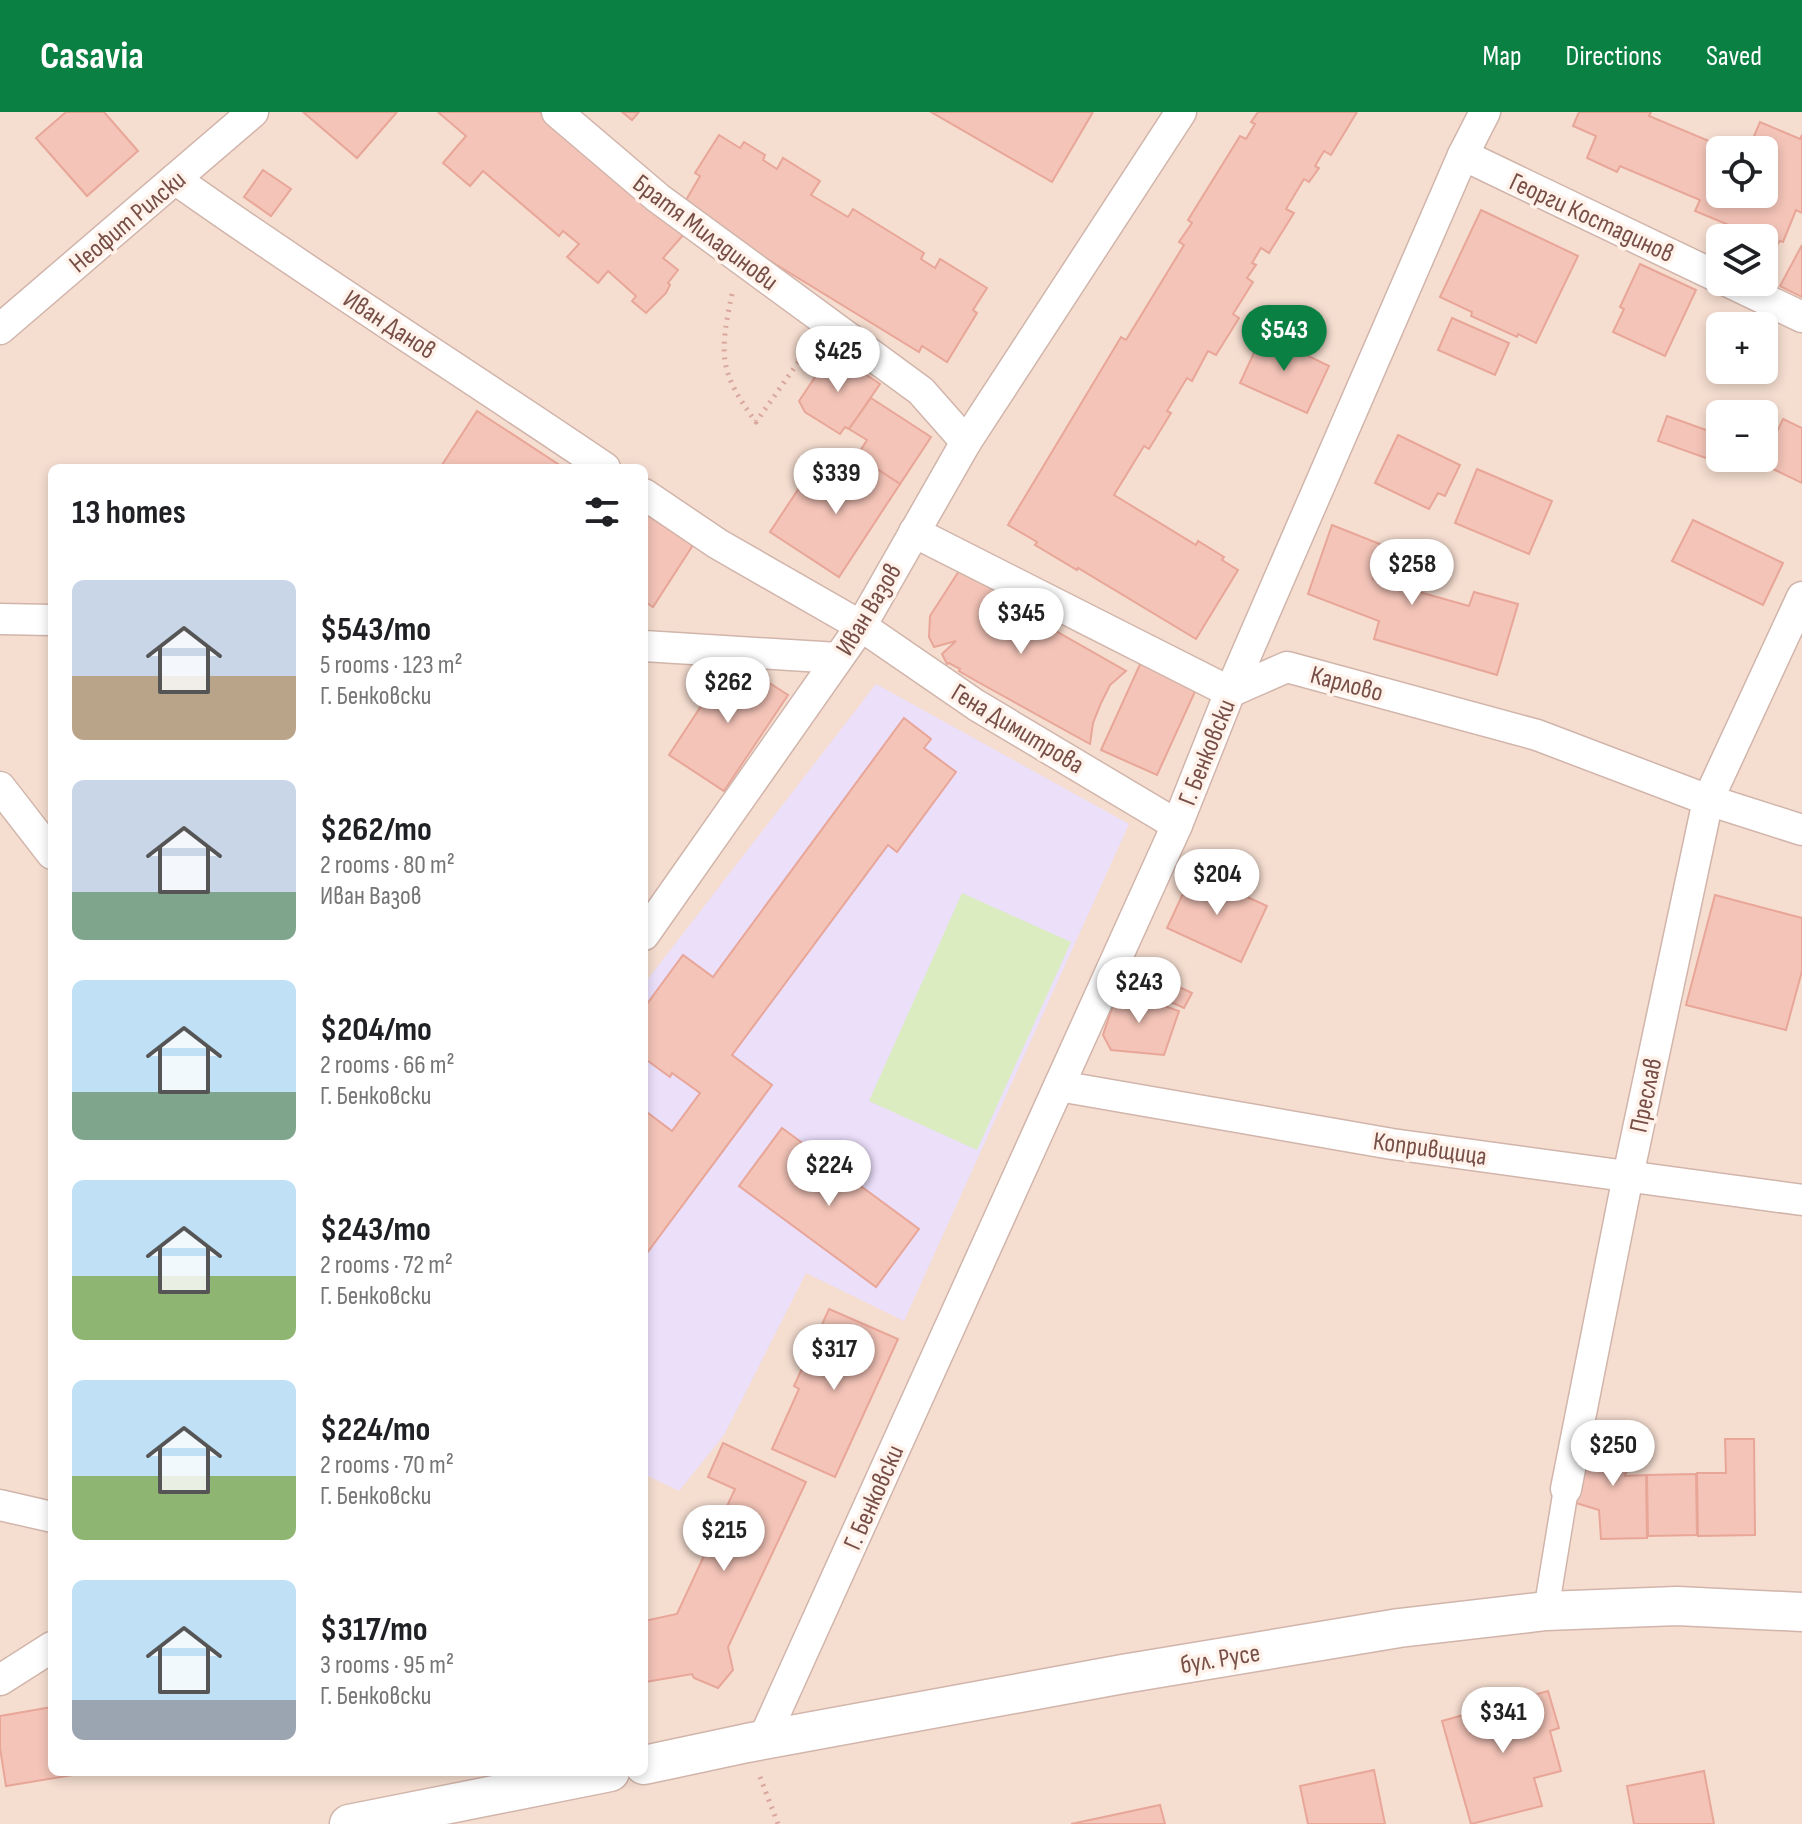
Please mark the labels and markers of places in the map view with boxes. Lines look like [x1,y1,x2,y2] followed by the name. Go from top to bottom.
[1237,305,1331,373] pin: $543
[791,326,885,394] pin: $425
[789,448,883,516] pin: $339
[1365,539,1459,607] pin: $258
[974,588,1068,656] pin: $345
[681,657,775,725] pin: $262
[1170,849,1264,917] pin: $204
[1092,957,1186,1025] pin: $243
[782,1140,876,1208] pin: $224
[787,1324,881,1392] pin: $317
[1566,1420,1660,1488] pin: $250
[677,1505,771,1573] pin: $215
[1456,1687,1550,1755] pin: $341

